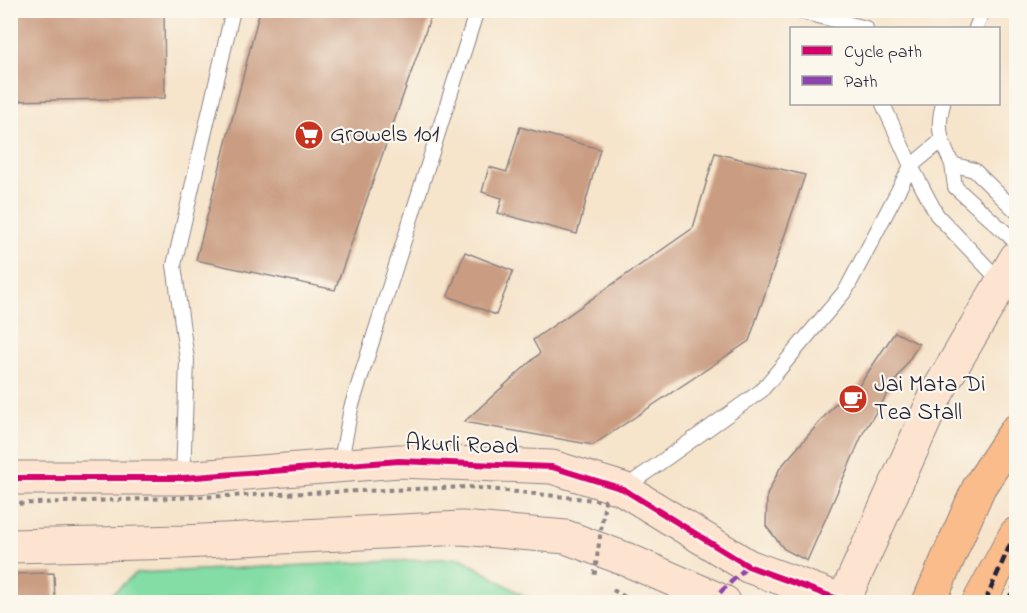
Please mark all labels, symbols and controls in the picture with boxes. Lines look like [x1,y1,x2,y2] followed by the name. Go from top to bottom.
[790,27,1000,105] legend
[844,40,922,66] text: Cycle path
[844,70,878,96] text: Path
[330,118,440,153] place label: Growels 101
[293,119,325,151] supermarket icon: Growels 101
[874,368,985,431] place label: Jai Mata Di Tea Stall
[837,383,869,415] cafe icon: Jai Mata Di Tea Stall
[405,427,520,465] street label: Akurli Road

